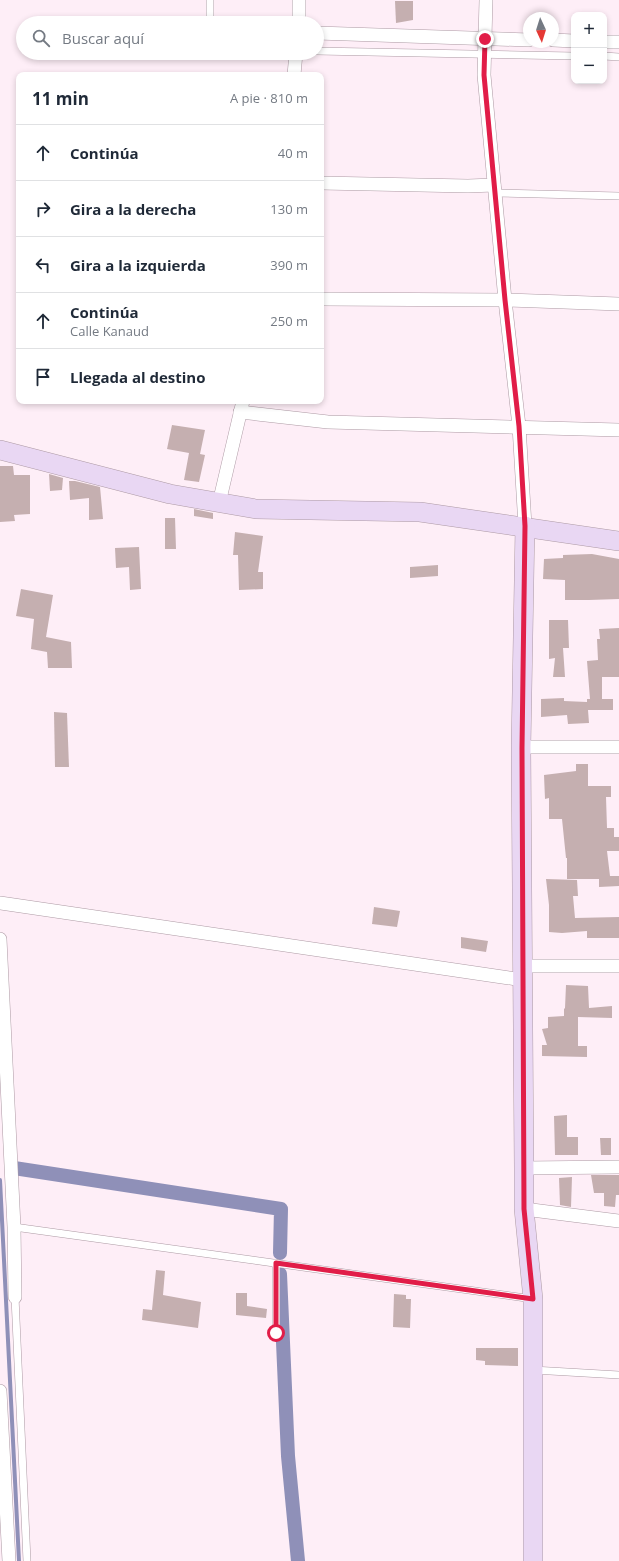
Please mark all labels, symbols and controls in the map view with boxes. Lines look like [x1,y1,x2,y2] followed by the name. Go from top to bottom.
[523,12,559,48] north arrow
[571,12,607,84] map controls
[571,12,607,48] button: +
[16,16,324,60] search box
[30,27,52,49] icon: search
[62,28,144,48] text: Buscar aquí
[476,30,494,48] route end
[571,48,607,84] button: −
[32,87,89,110] text: 11 min
[230,89,308,107] text: A pie · 810 m
[32,142,54,164] icon: ahead
[70,143,139,163] text: Continúa
[278,144,308,162] text: 40 m
[32,198,54,220] icon: right
[70,199,196,219] text: Gira a la derecha
[270,200,308,218] text: 130 m
[32,254,54,276] icon: left
[70,255,206,275] text: Gira a la izquierda
[270,256,308,274] text: 390 m
[70,302,139,322] text: Continúa
[32,310,54,332] icon: ahead
[270,312,308,330] text: 250 m
[70,322,149,340] text: Calle Kanaud
[32,366,54,388] icon: arrive
[70,367,205,387] text: Llegada al destino
[267,1324,285,1342] route start

